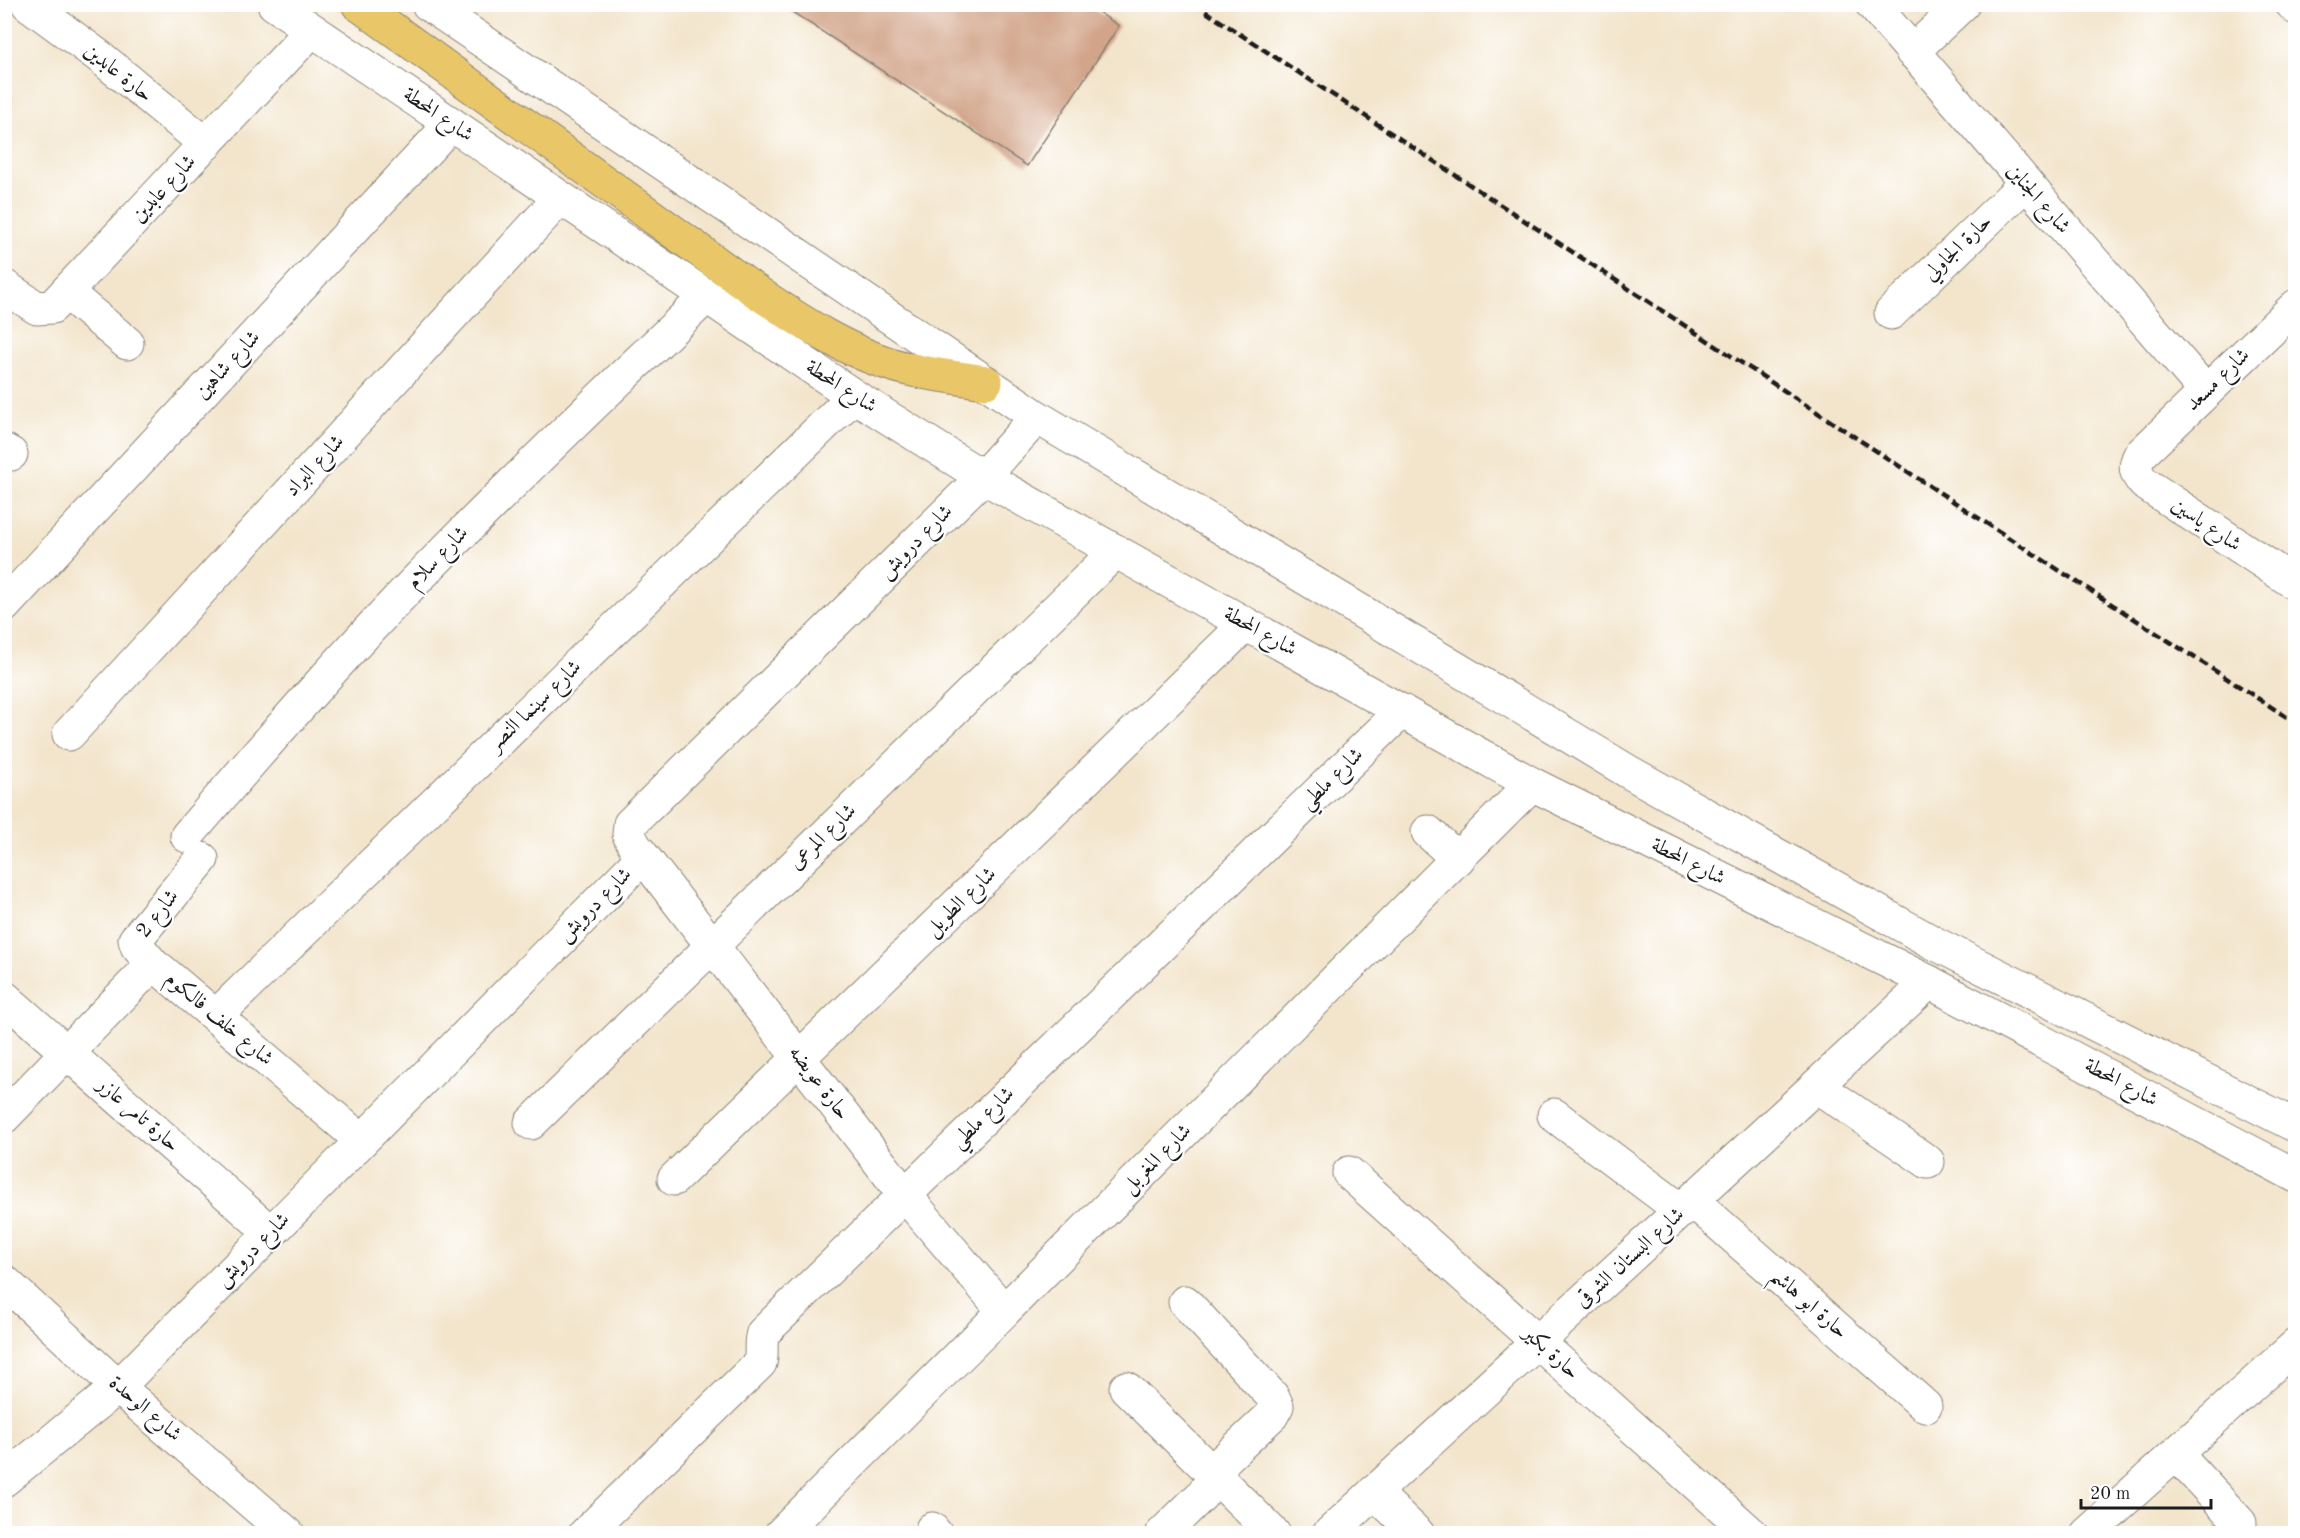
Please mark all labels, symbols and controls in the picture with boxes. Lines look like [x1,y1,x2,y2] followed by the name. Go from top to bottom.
[79,40,156,107] street label: حارة عابدين
[396,84,477,151] street label: شارع المحطة
[128,151,205,231] street label: شارع عابدين
[1998,160,2074,242] street label: شارع الجناين
[1920,211,2000,289] street label: حارة الجاولي
[191,327,269,407] street label: شارع شاهين
[2182,345,2258,420] street label: شارع مسعد
[799,356,880,423] street label: شارع المحطة
[281,431,353,505] street label: شارع البراد
[2164,494,2245,561] street label: شارع ياسين
[875,501,961,587] street label: شارع درويش
[403,523,477,598] street label: شارع سلام
[1217,603,1300,666] street label: شارع المحطة
[483,657,590,761] street label: شارع سينما النصر
[1296,744,1373,820] street label: شارع ملطي
[785,800,865,878] street label: شارع المرعى
[1645,835,1728,895] street label: شارع المحطة
[922,863,1005,945] street label: شارع الطويل
[554,864,640,950] street label: شارع درويش
[133,886,188,946] street label: شارع 2
[157,966,278,1075] street label: شارع خلف فالكوم
[784,1042,853,1124] street label: حارة عويضه
[2078,1055,2161,1116] street label: شارع المحطة
[89,1073,183,1158] street label: حارة تامر عازر
[947,1083,1024,1159] street label: شارع ملطي
[1118,1120,1200,1202] street label: شارع المغربل
[1571,1203,1692,1317] street label: شارع البستان الشرقى
[212,1209,298,1295] street label: شارع درويش
[1761,1265,1852,1350] street label: حارة ابو هاشم
[1517,1320,1584,1384] street label: حارة بكير
[101,1372,185,1450] street label: شارع الوحدة
[2081,1472,2212,1510] scale bar
[2090,1485,2130,1503] text: 20 m

